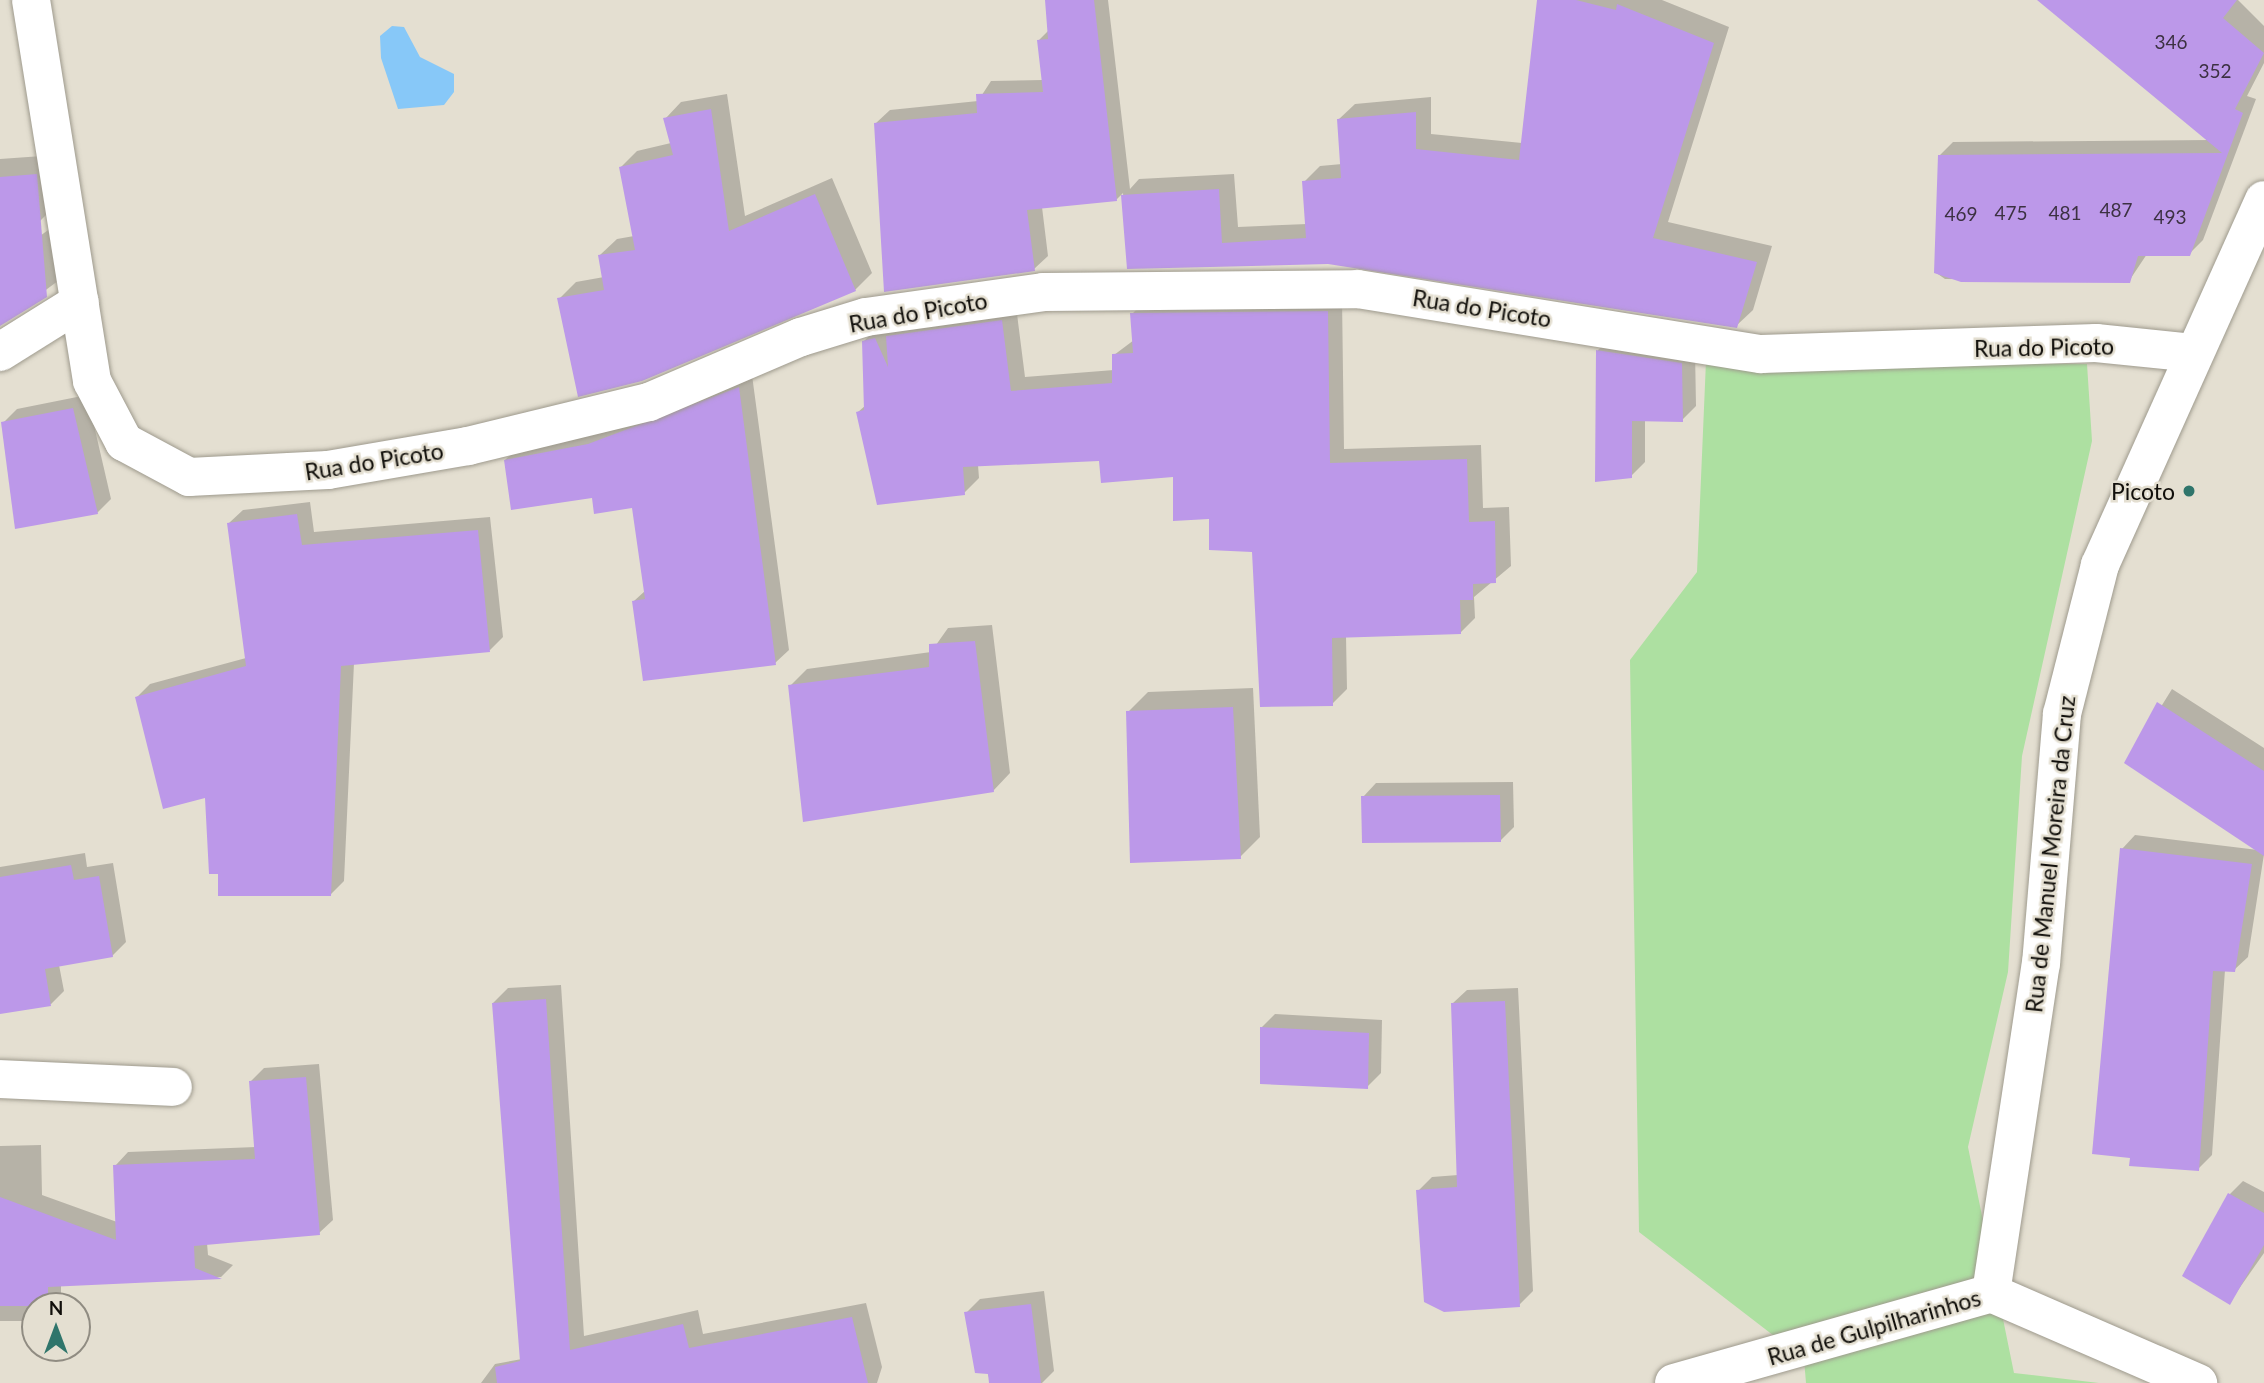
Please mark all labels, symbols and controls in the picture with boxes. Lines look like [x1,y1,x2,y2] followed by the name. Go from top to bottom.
[2154,31,2188,53] house number: 346
[2198,60,2232,82] house number: 352
[2099,199,2133,221] house number: 487
[1994,202,2028,224] house number: 475
[2048,202,2082,224] house number: 481
[1944,203,1978,225] house number: 469
[2153,206,2187,228] house number: 493
[1411,283,1553,333] street label: Rua do Picoto
[847,286,989,338] street label: Rua do Picoto
[1974,332,2114,362] street label: Rua do Picoto
[303,436,445,486] street label: Rua do Picoto
[2111,477,2175,505] place label: Picoto
[2181,483,2197,499] marker: Picoto
[2020,694,2080,1014] street label: Rua de Manuel Moreira da Cruz
[1764,1283,1984,1371] street label: Rua de Gulpilharinhos
[21,1292,91,1362] north arrow
[49,1296,63,1319] text: N

